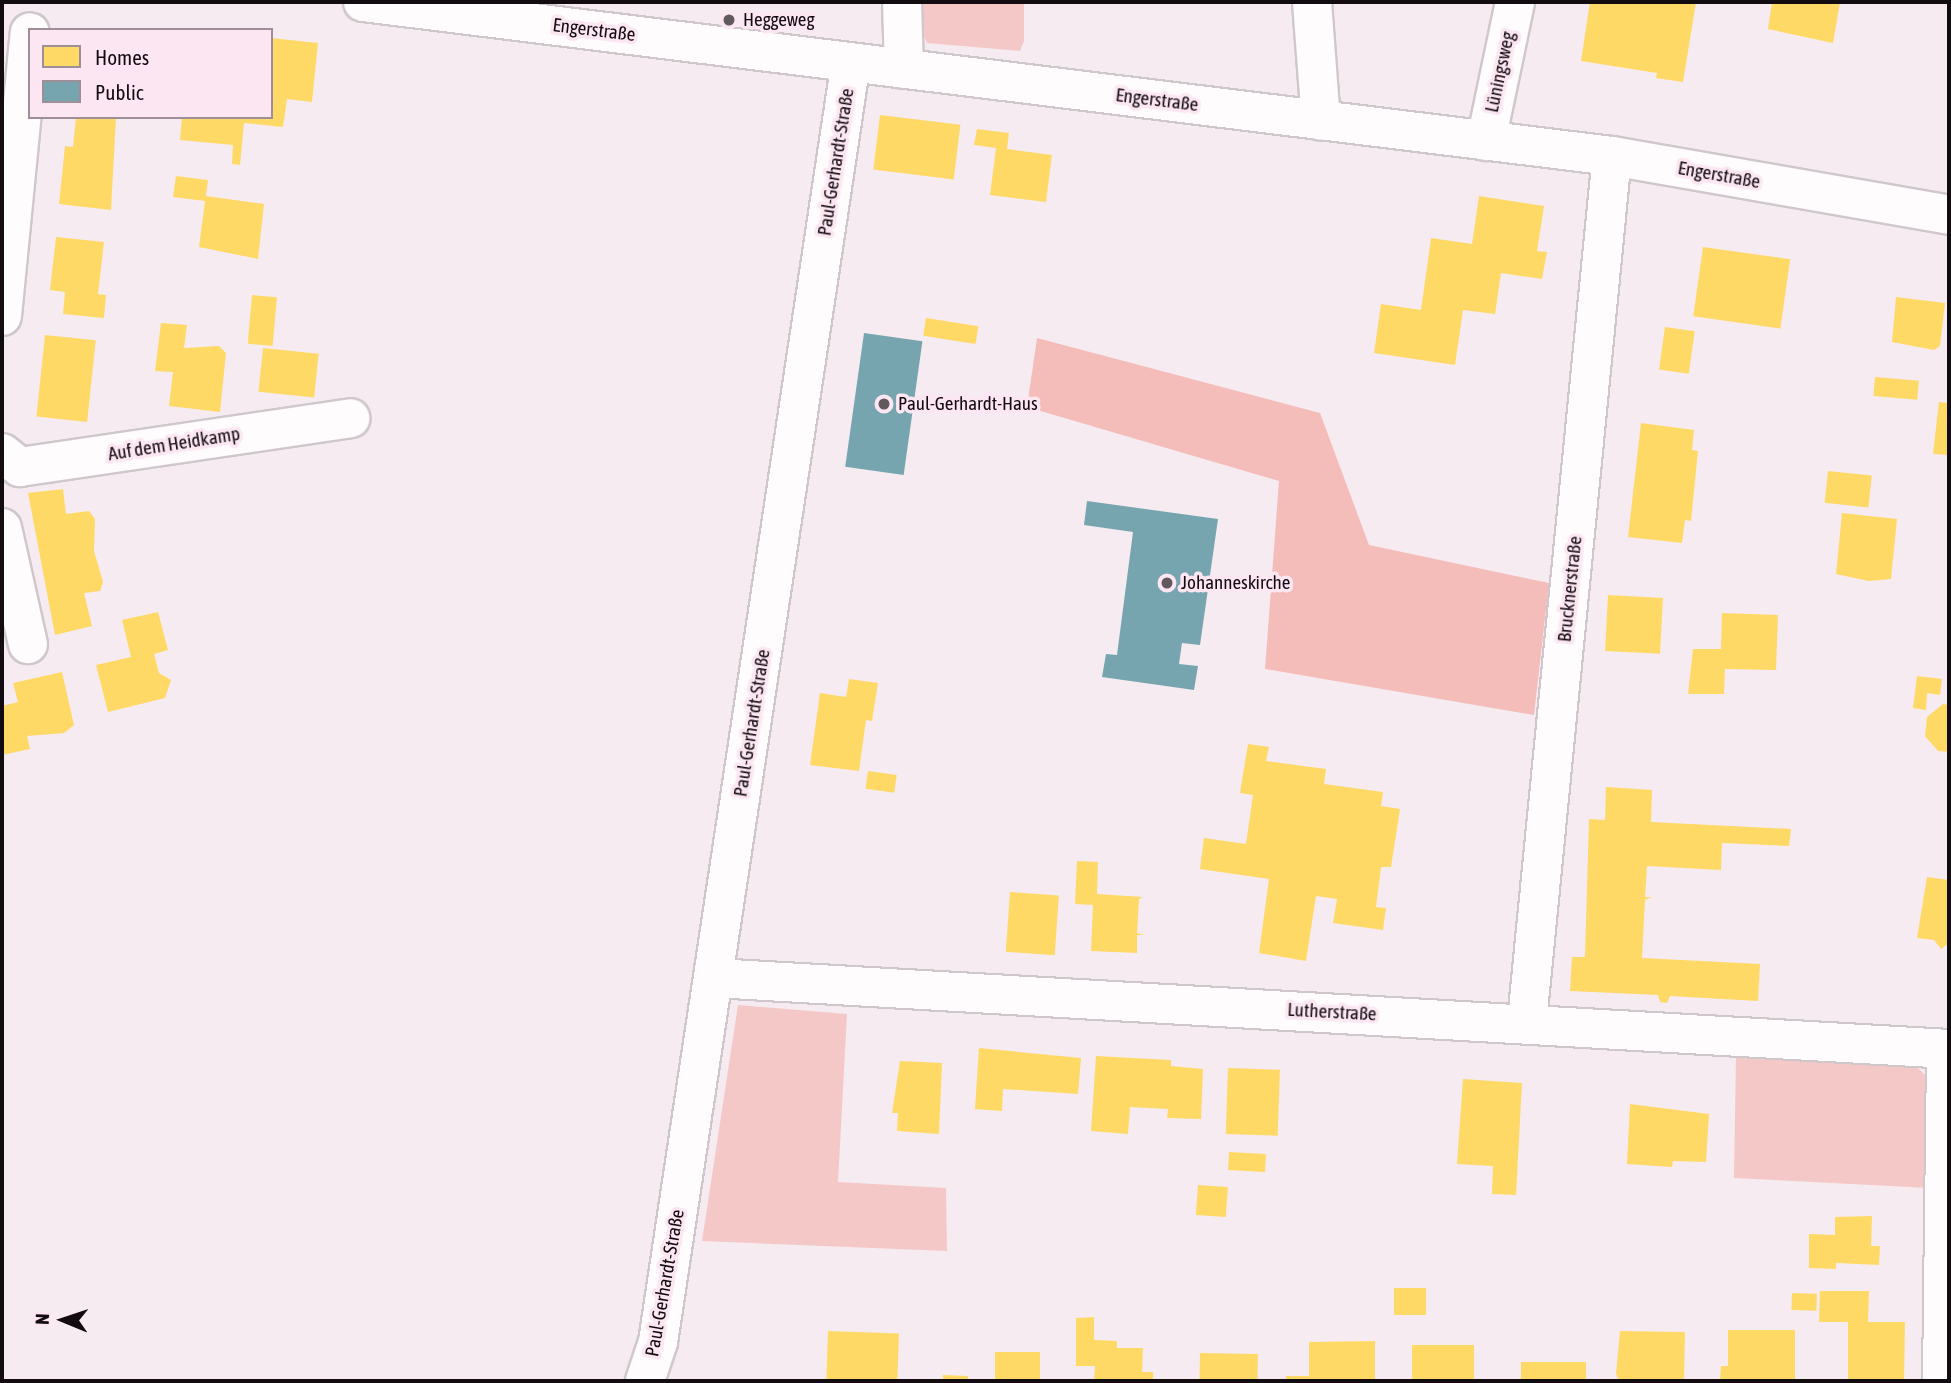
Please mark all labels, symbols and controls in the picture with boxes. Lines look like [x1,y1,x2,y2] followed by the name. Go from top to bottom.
[743,9,815,31] place label: Heggeweg
[721,12,737,28] marker: Heggeweg
[551,14,637,46] street label: Engerstraße
[28,28,273,119] legend
[1480,29,1520,115] street label: Lüningsweg
[95,45,149,69] text: Homes
[95,80,144,104] text: Public
[1114,84,1200,116] street label: Engerstraße
[813,87,859,237] street label: Paul-Gerhardt-Straße
[1676,157,1762,193] street label: Engerstraße
[898,393,1038,415] place label: Paul-Gerhardt-Haus
[876,396,892,412] marker: Paul-Gerhardt-Haus
[106,422,242,466] street label: Auf dem Heidkamp
[1553,535,1587,643] street label: Brucknerstraße
[1181,572,1290,594] place label: Johanneskirche
[1159,575,1175,591] marker: Johanneskirche
[729,648,775,798] street label: Paul-Gerhardt-Straße
[1287,998,1377,1026] street label: Lutherstraße
[641,1208,689,1358] street label: Paul-Gerhardt-Straße
[28,1285,98,1355] north arrow
[31,1313,53,1325] text: N

